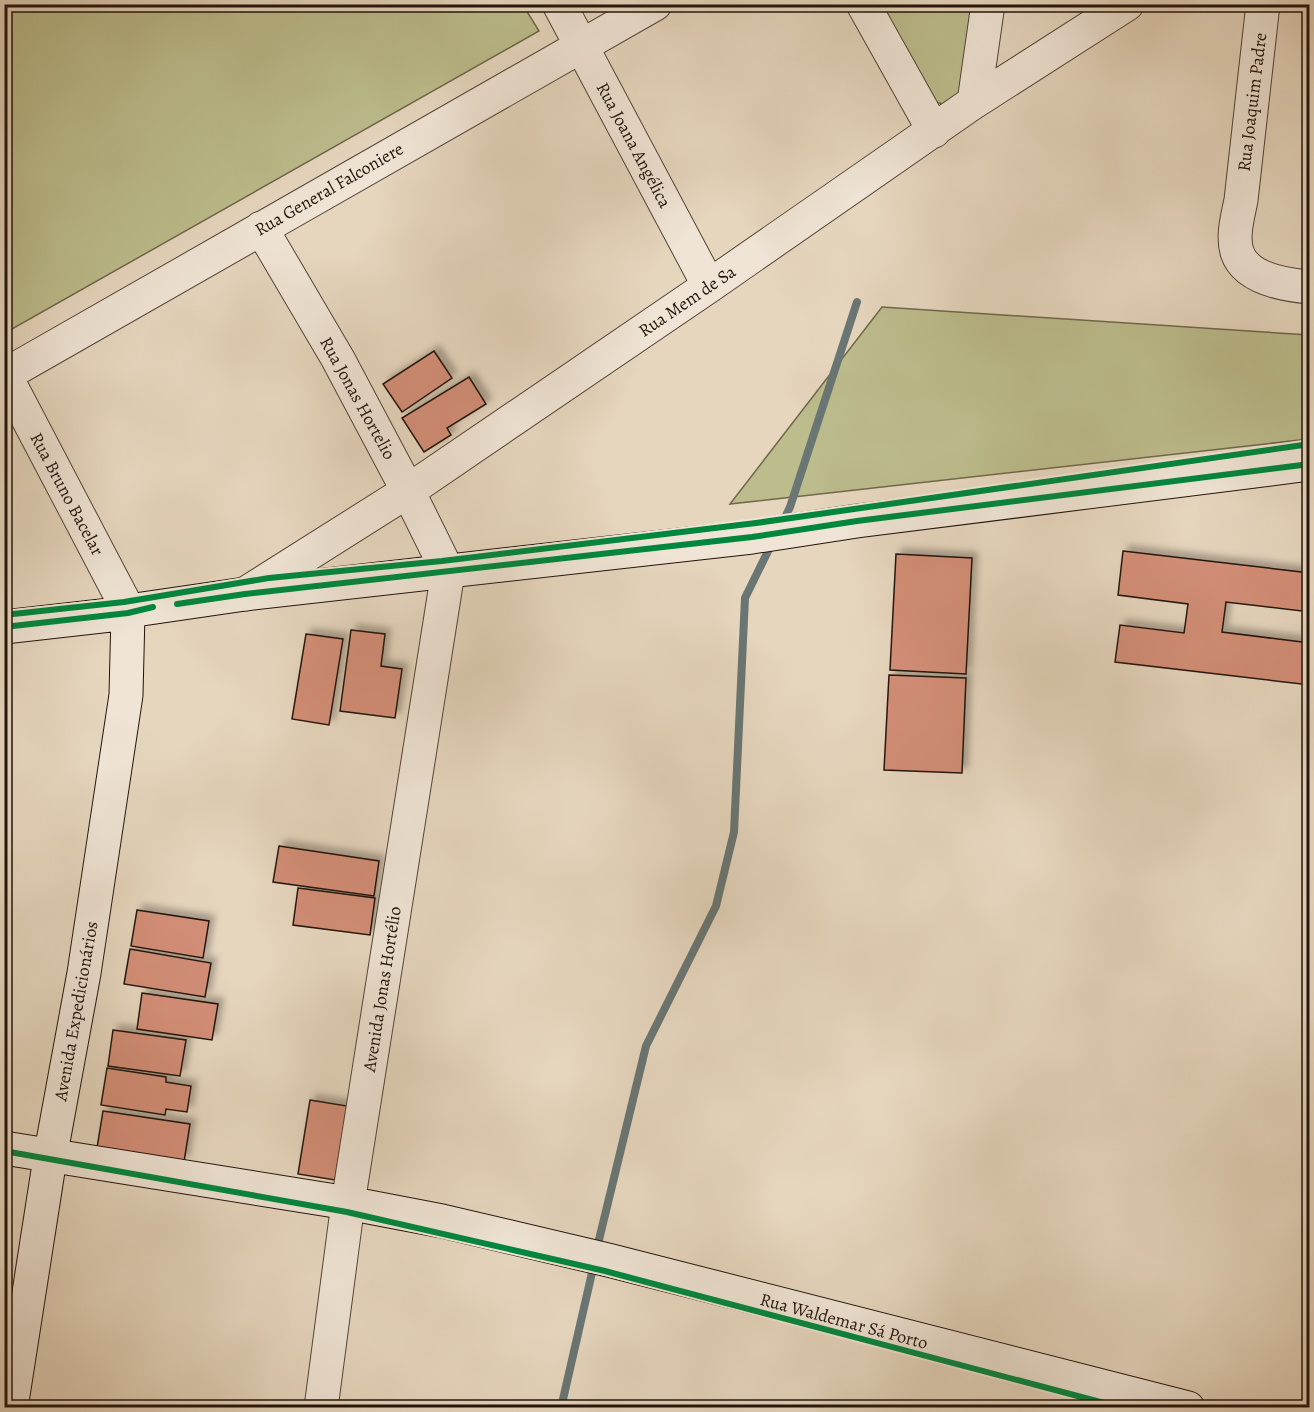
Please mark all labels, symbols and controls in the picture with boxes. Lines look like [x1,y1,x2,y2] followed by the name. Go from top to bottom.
[1232,31,1272,173] street label: Rua Joaquim Padre
[591,78,677,212] street label: Rua Joana Angélica
[250,137,408,241] street label: Rua General Falconiere
[634,259,741,342] street label: Rua Mem de Sa
[314,332,402,464] street label: Rua Jonas Hortelio
[24,428,110,560] street label: Rua Bruno Bacelar
[357,905,407,1074] street label: Avenida Jonas Hortélio
[48,919,104,1104] street label: Avenida Expedicionários
[757,1287,931,1355] street label: Rua Waldemar Sá Porto

